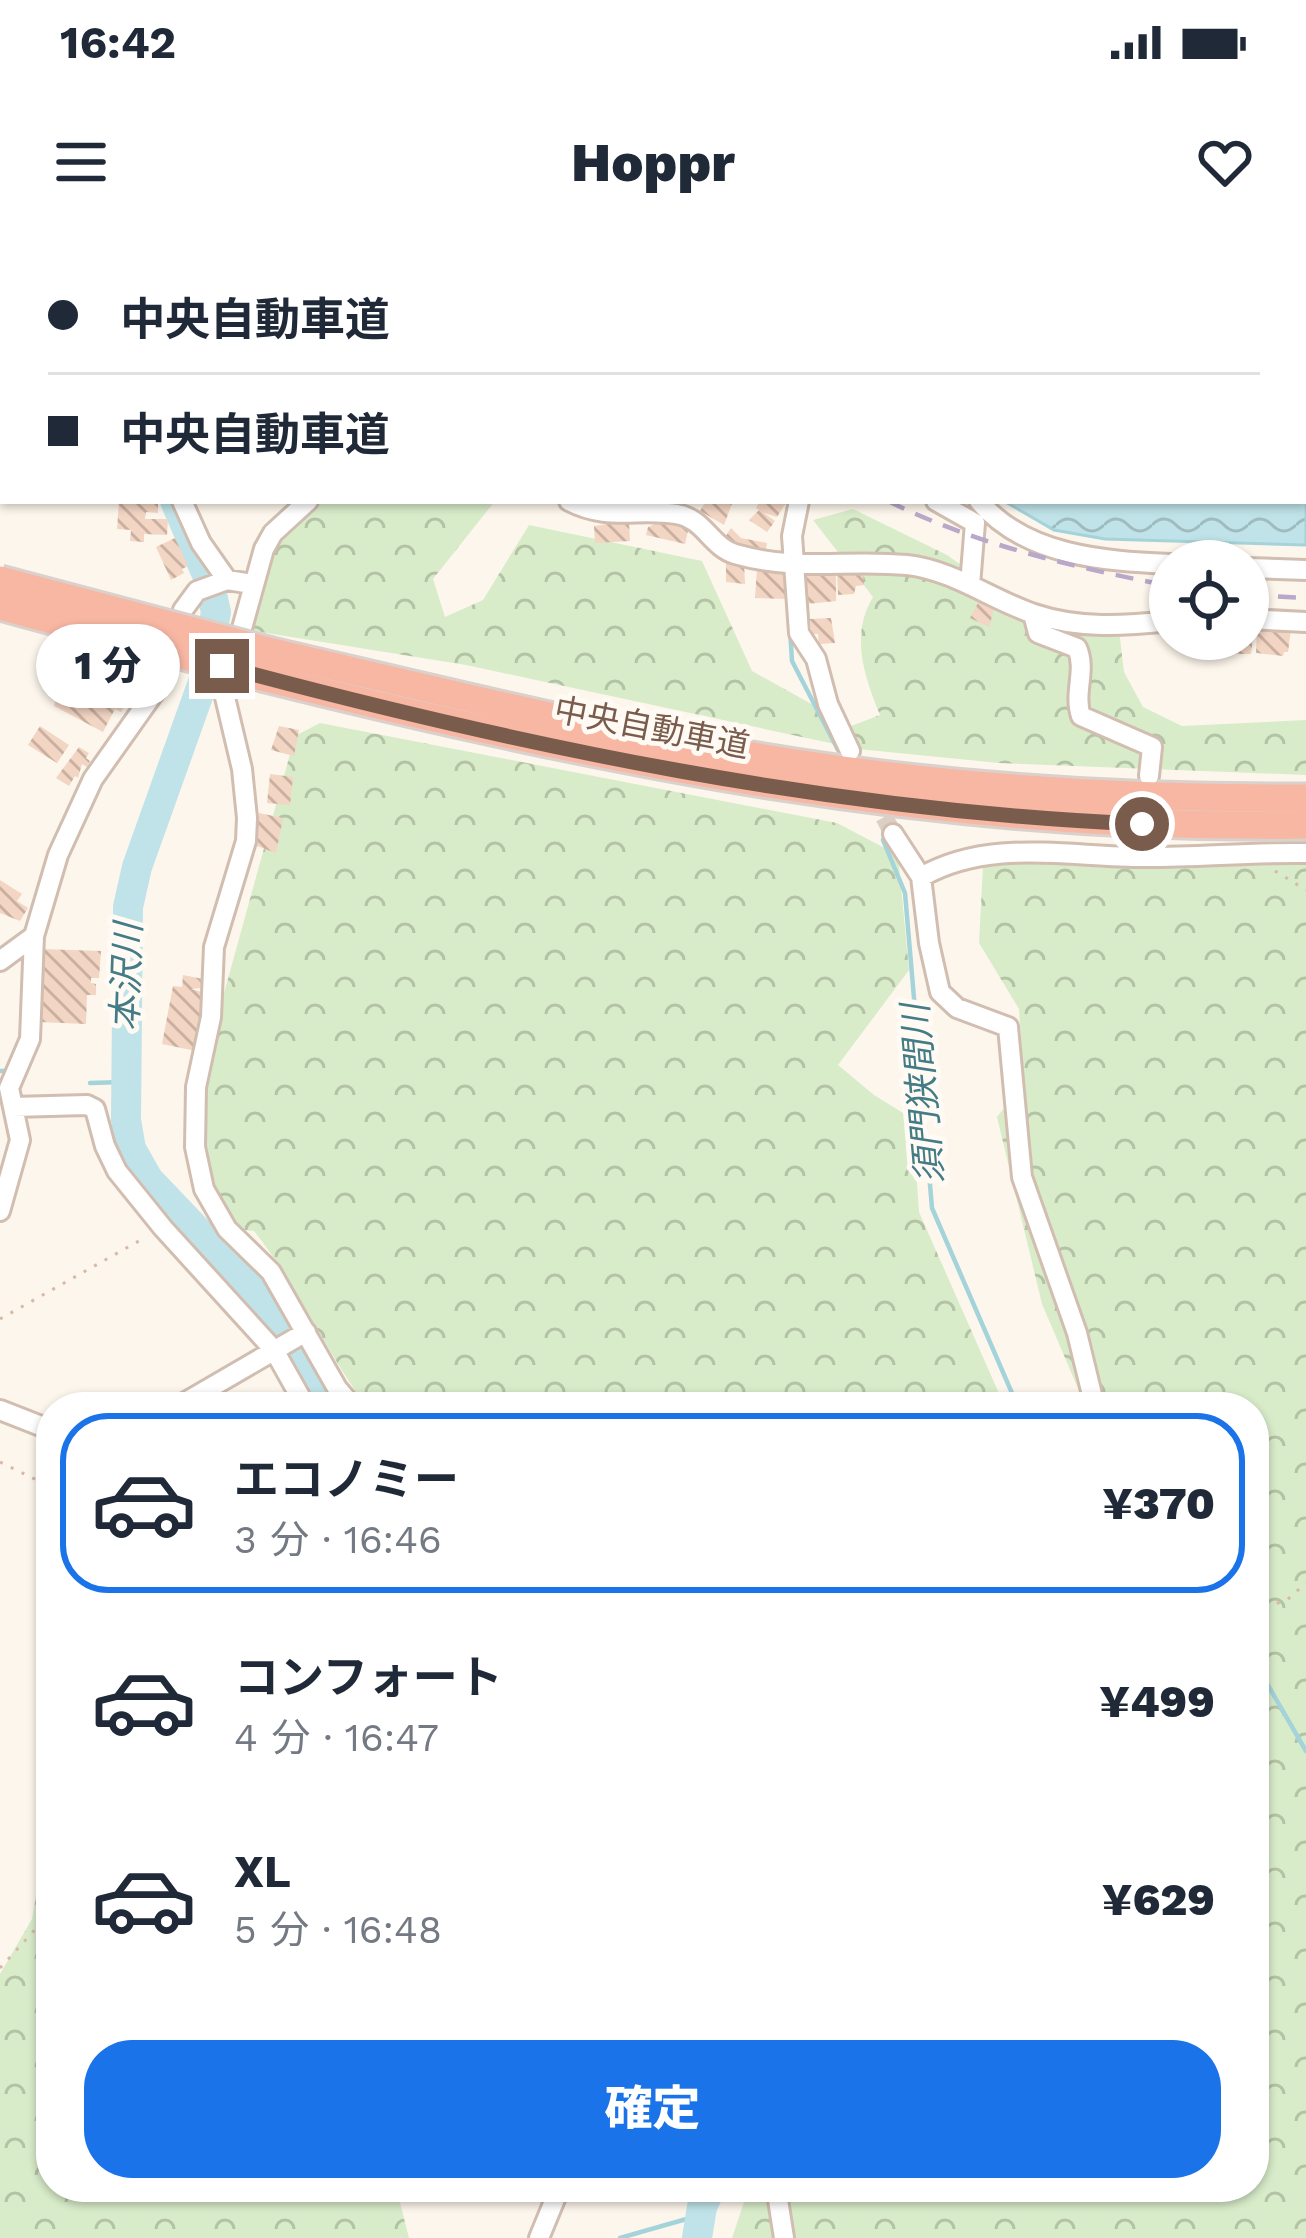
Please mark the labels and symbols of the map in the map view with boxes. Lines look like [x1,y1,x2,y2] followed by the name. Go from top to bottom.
[36,624,180,708] callout: 1 分
[195,639,249,693] route end
[551,689,753,766] street label: 中央自動車道
[1115,797,1169,851] route start
[104,918,150,1032] water label: 本沢川
[894,998,952,1185] water label: 須門狭間川

